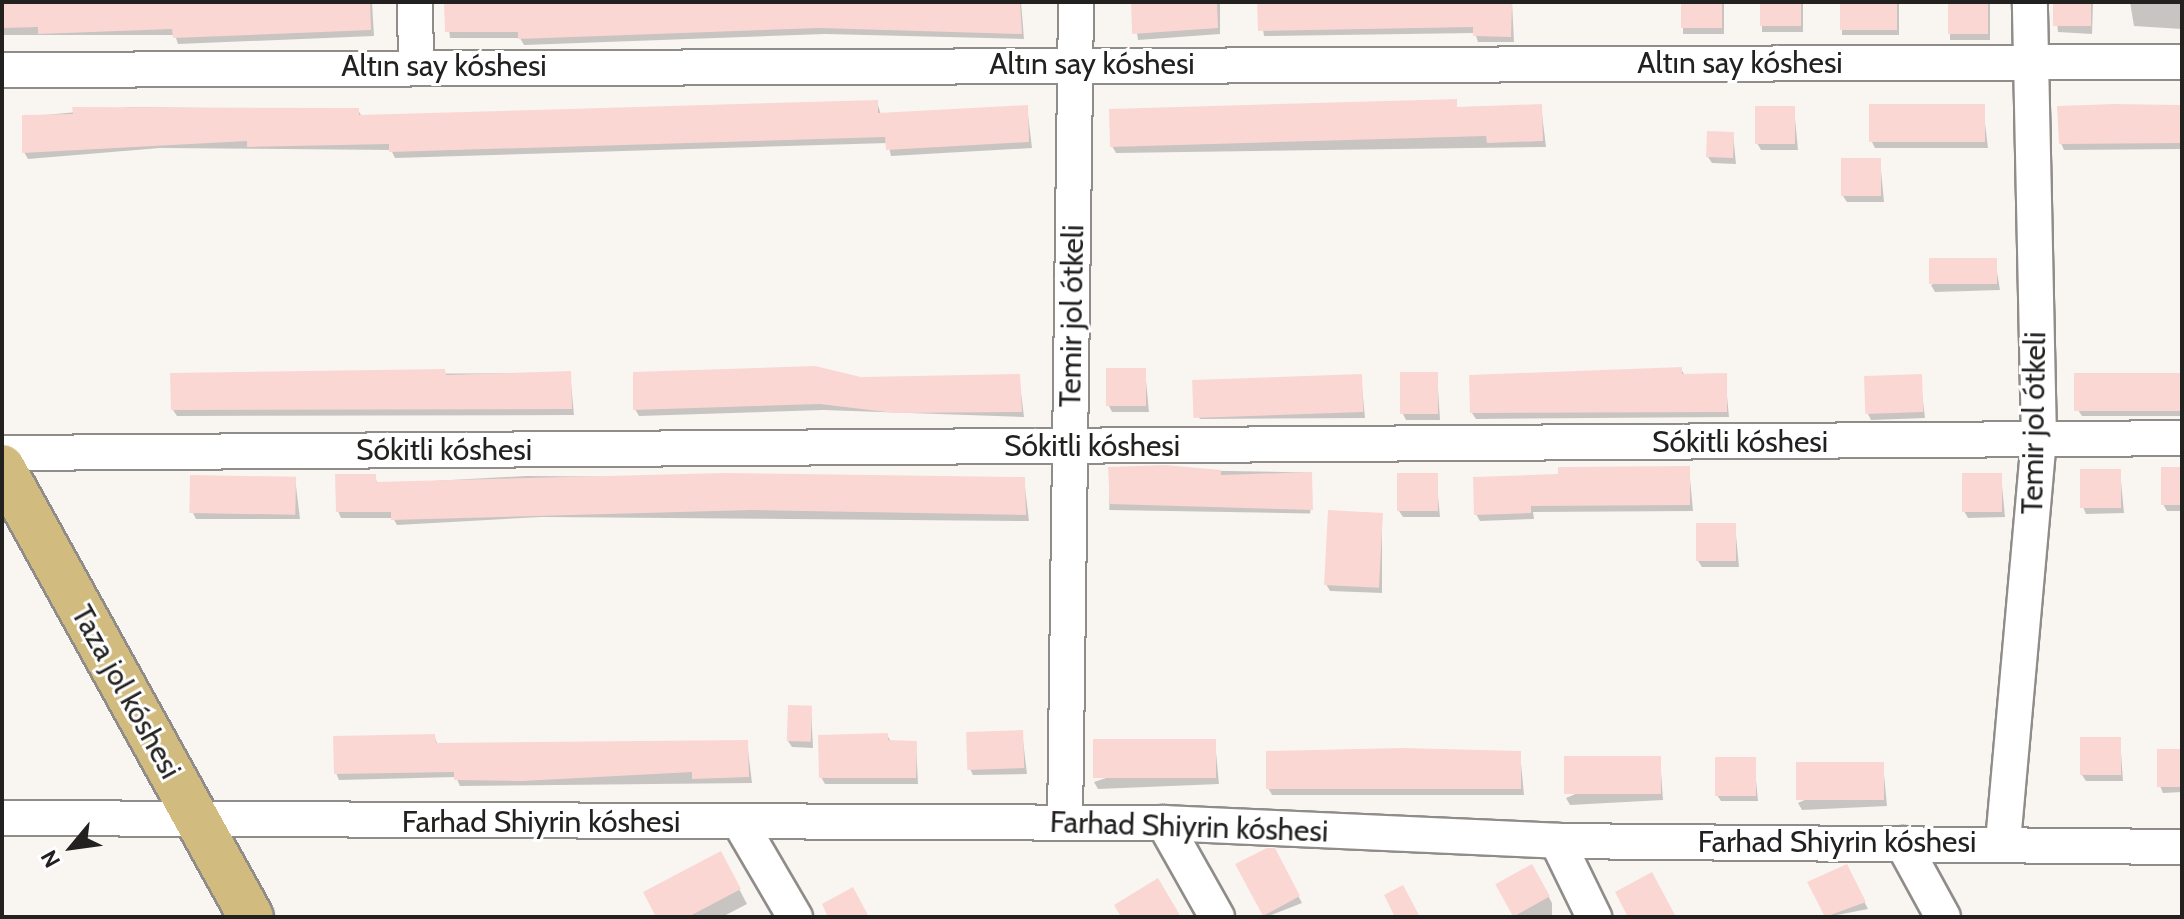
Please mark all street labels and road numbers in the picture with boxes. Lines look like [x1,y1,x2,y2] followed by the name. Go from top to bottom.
[1637,45,1843,81] street label: Altın say kóshesi
[989,46,1195,82] street label: Altın say kóshesi
[341,48,547,84] street label: Altın say kóshesi
[1052,224,1092,408] street label: Temir jol ótkeli
[2014,331,2054,515] street label: Temir jol ótkeli
[1652,424,1828,460] street label: Sókitli kóshesi
[1004,428,1180,464] street label: Sókitli kóshesi
[356,432,532,468] street label: Sókitli kóshesi
[64,599,188,785] street label: Taza jol kóshesi
[402,804,680,840] street label: Farhad Shiyrin kóshesi
[1049,804,1329,850] street label: Farhad Shiyrin kóshesi
[1698,824,1976,860] street label: Farhad Shiyrin kóshesi

